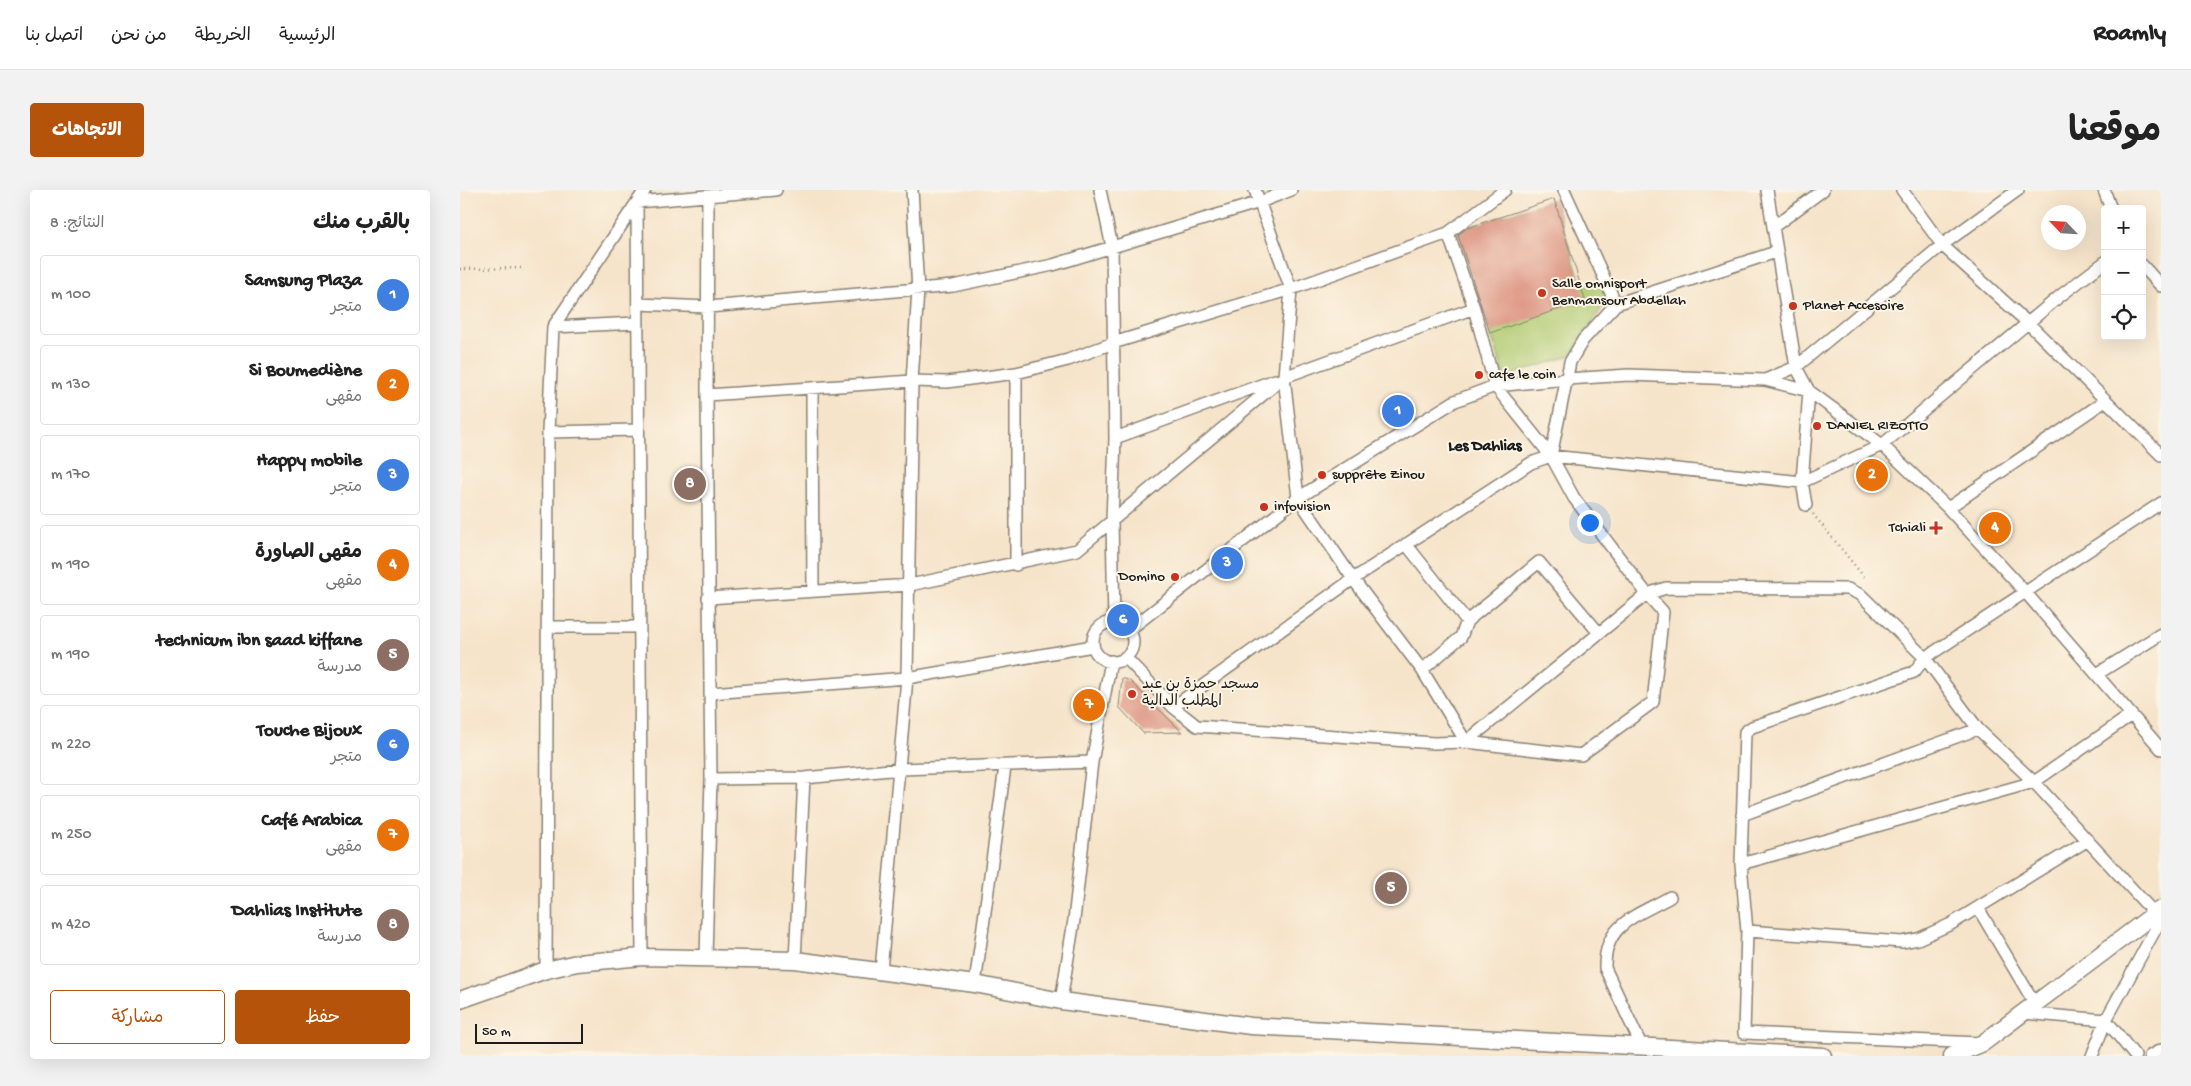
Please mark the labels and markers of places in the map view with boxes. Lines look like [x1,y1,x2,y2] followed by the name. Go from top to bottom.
[1551,275,1686,310] place label: Salle omnisport Benmansour Abdellah
[1536,287,1548,299] marker: Salle omnisport Benmansour Abdellah
[1802,297,1904,315] place label: Planet Accesoire
[1787,300,1799,312] marker: Planet Accesoire
[1489,366,1556,384] place label: cafe le coin
[1473,369,1485,381] marker: cafe le coin
[1382,392,1414,430] pin: 1
[1826,417,1928,435] place label: DANIEL RIZOTTO
[1811,420,1823,432] marker: DANIEL RIZOTTO
[1856,456,1888,494] pin: 2
[674,465,706,503] pin: 8
[1332,466,1425,484] place label: supprête Zinou
[1316,469,1328,481] marker: supprête Zinou
[1274,498,1330,516] place label: infovision
[1258,501,1270,513] marker: infovision
[1979,509,2011,547] pin: 4
[1888,519,1926,537] place label: Tchiali
[1930,522,1942,534] marker: Tchiali
[1211,544,1243,582] pin: 3
[1118,568,1165,586] place label: Domino
[1169,571,1181,583] marker: Domino
[1107,601,1139,639] pin: 6
[1142,676,1259,711] place label: مسجد حمزة بن عبد المطلب الدالية
[1073,686,1105,724] pin: 7
[1126,688,1138,700] marker: مسجد حمزة بن عبد المطلب الدالية
[1375,869,1407,907] pin: 5

